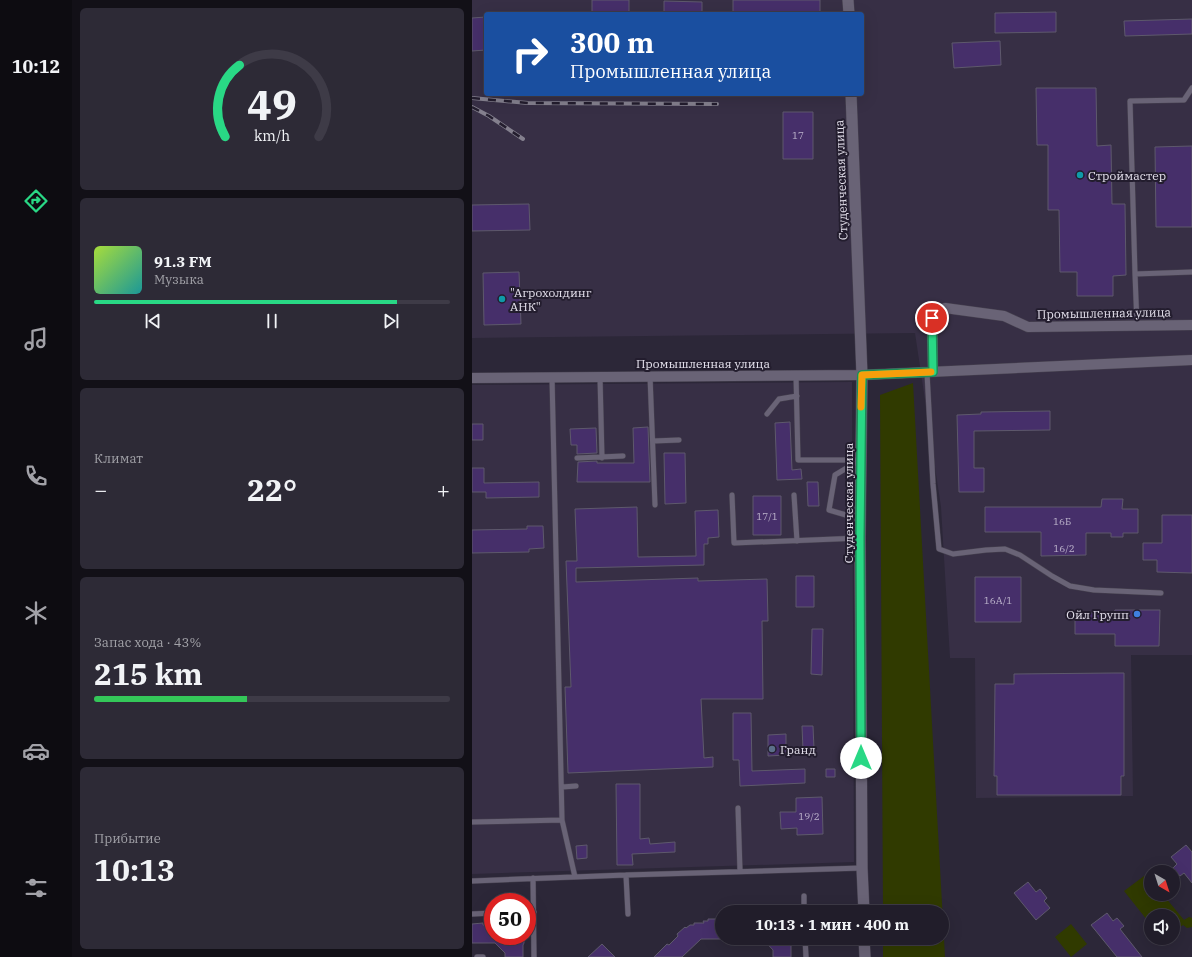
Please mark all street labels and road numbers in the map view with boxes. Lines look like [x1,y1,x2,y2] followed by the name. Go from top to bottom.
[831,119,851,240] street label: Студенческая улица
[1037,304,1172,322] street label: Промышленная улица
[636,356,771,371] street label: Промышленная улица
[841,442,856,563] street label: Студенческая улица

